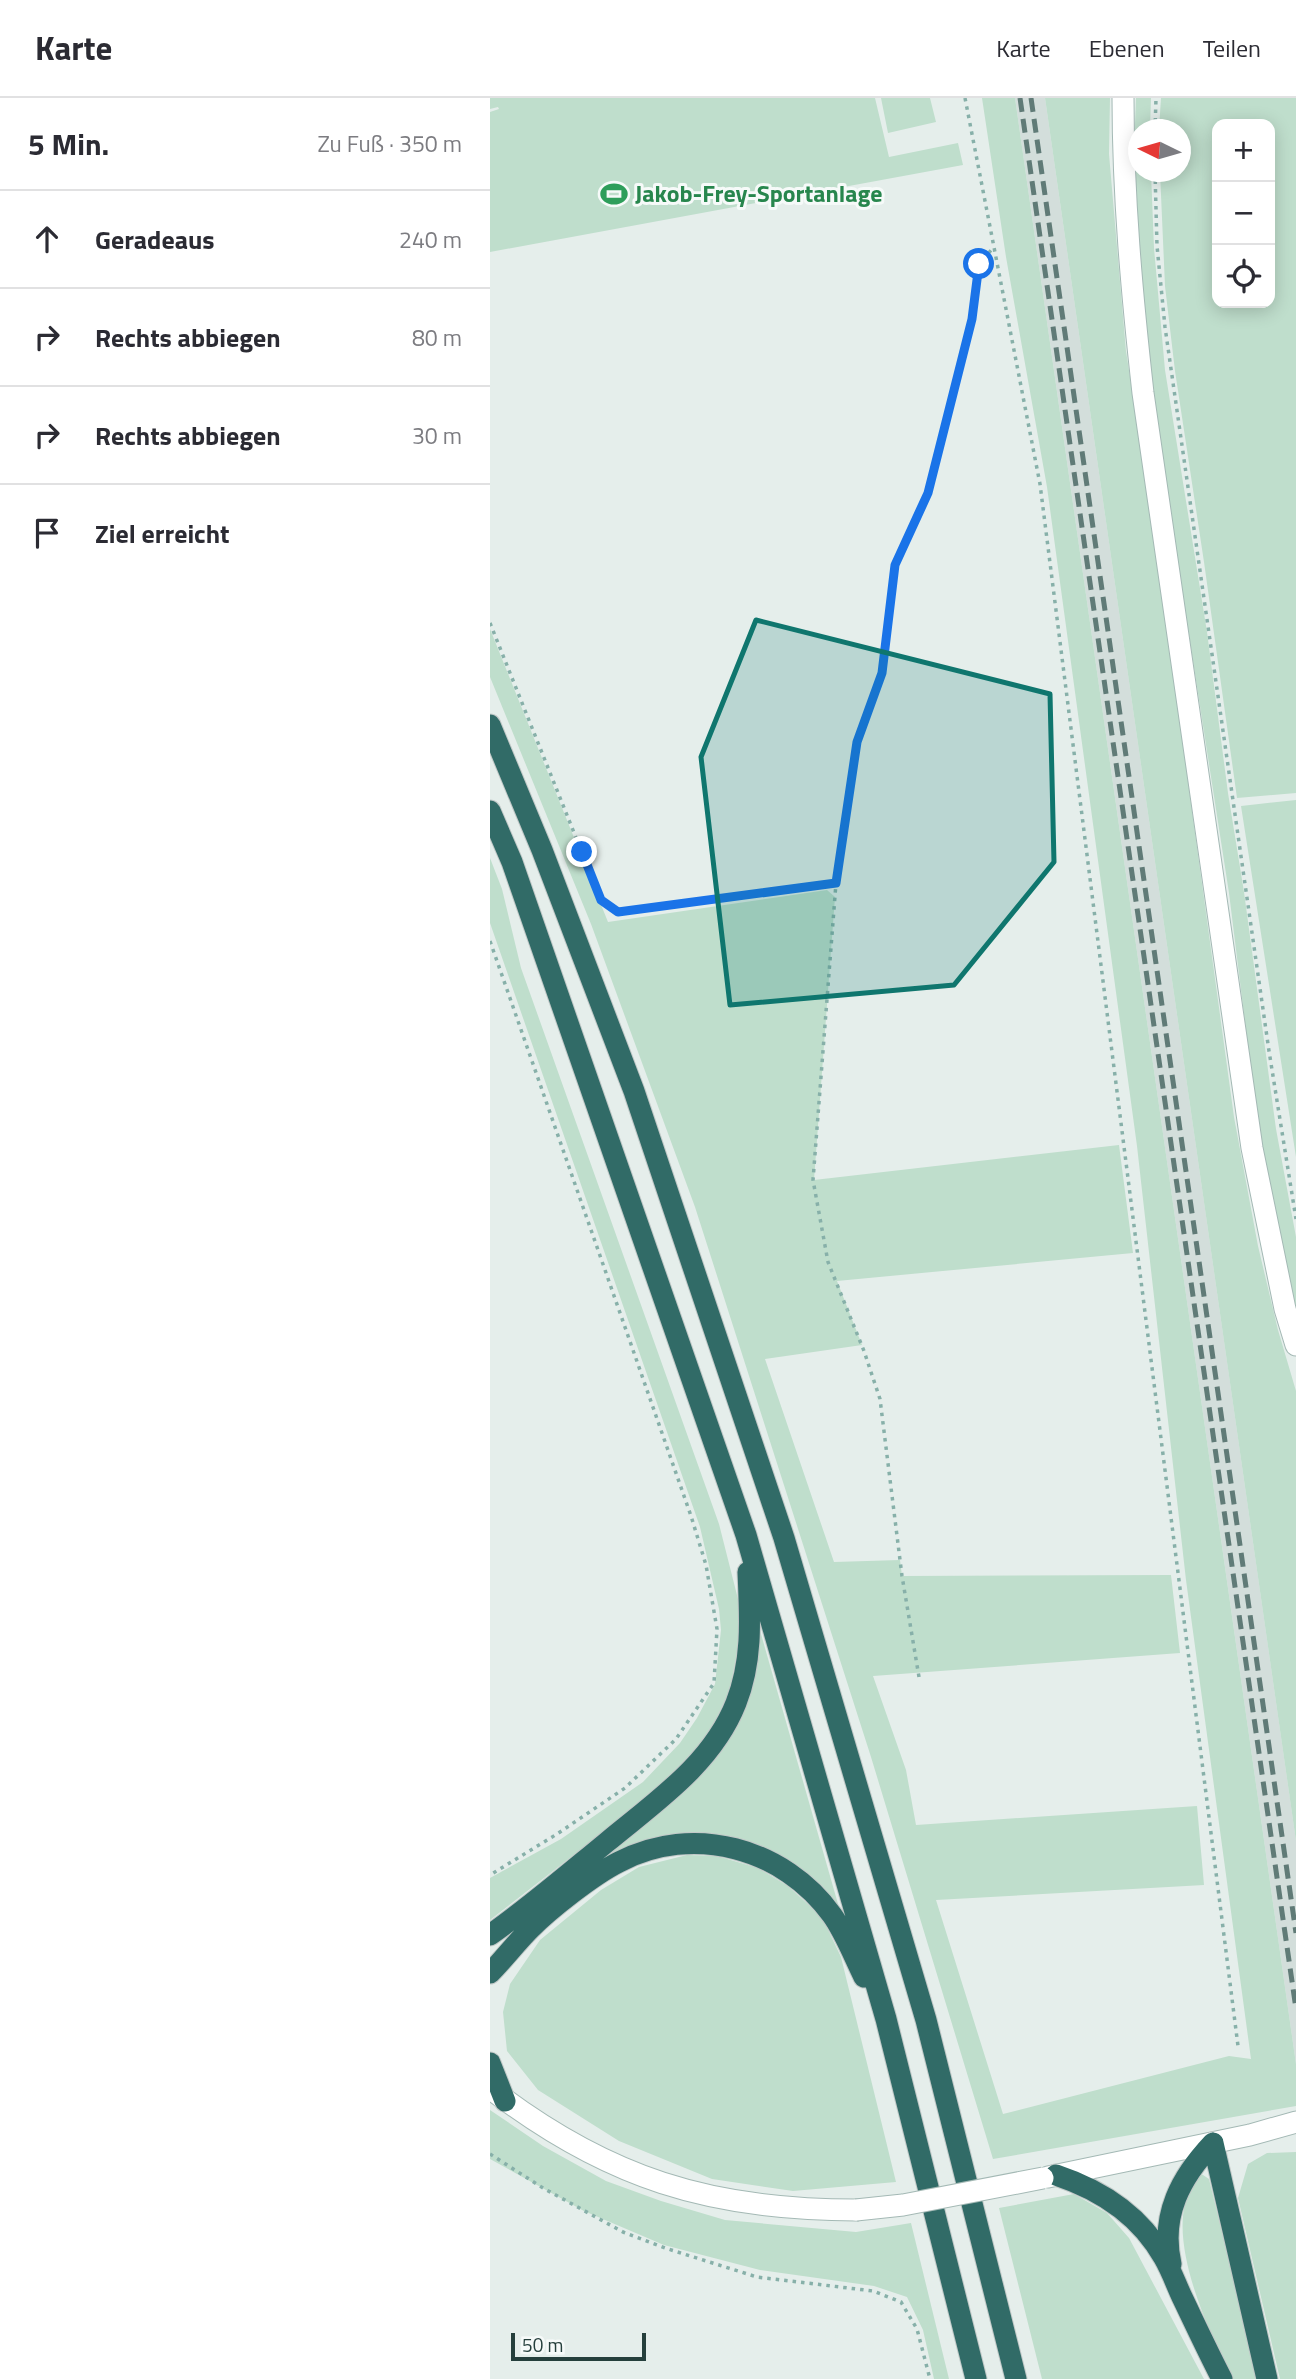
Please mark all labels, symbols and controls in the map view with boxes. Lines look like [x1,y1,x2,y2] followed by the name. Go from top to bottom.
[35,23,112,73] text: Karte
[996,30,1051,66] text: Karte
[1089,30,1165,66] text: Ebenen
[1203,30,1261,66] text: Teilen
[1128,119,1191,182] north arrow
[1212,119,1275,308] map controls
[1212,119,1275,182] button: +
[28,121,109,167] text: 5 Min.
[318,126,462,161] text: Zu Fuß · 350 m
[635,175,883,211] place label: Jakob-Frey-Sportanlage
[599,179,629,209] sports icon: Jakob-Frey-Sportanlage
[1212,182,1275,245] button: −
[28,220,66,258] icon: ahead
[95,220,215,259] text: Geradeaus
[399,222,462,257] text: 240 m
[1212,245,1275,308] button: locate
[963,248,994,279] route start
[28,318,66,356] icon: right
[95,318,281,357] text: Rechts abbiegen
[412,320,462,355] text: 80 m
[28,416,66,454] icon: right
[95,416,281,455] text: Rechts abbiegen
[412,418,462,453] text: 30 m
[28,514,66,552] icon: arrive
[95,514,230,553] text: Ziel erreicht
[566,836,597,867] route end
[511,2330,646,2362] scale bar
[522,2330,563,2359] text: 50 m

